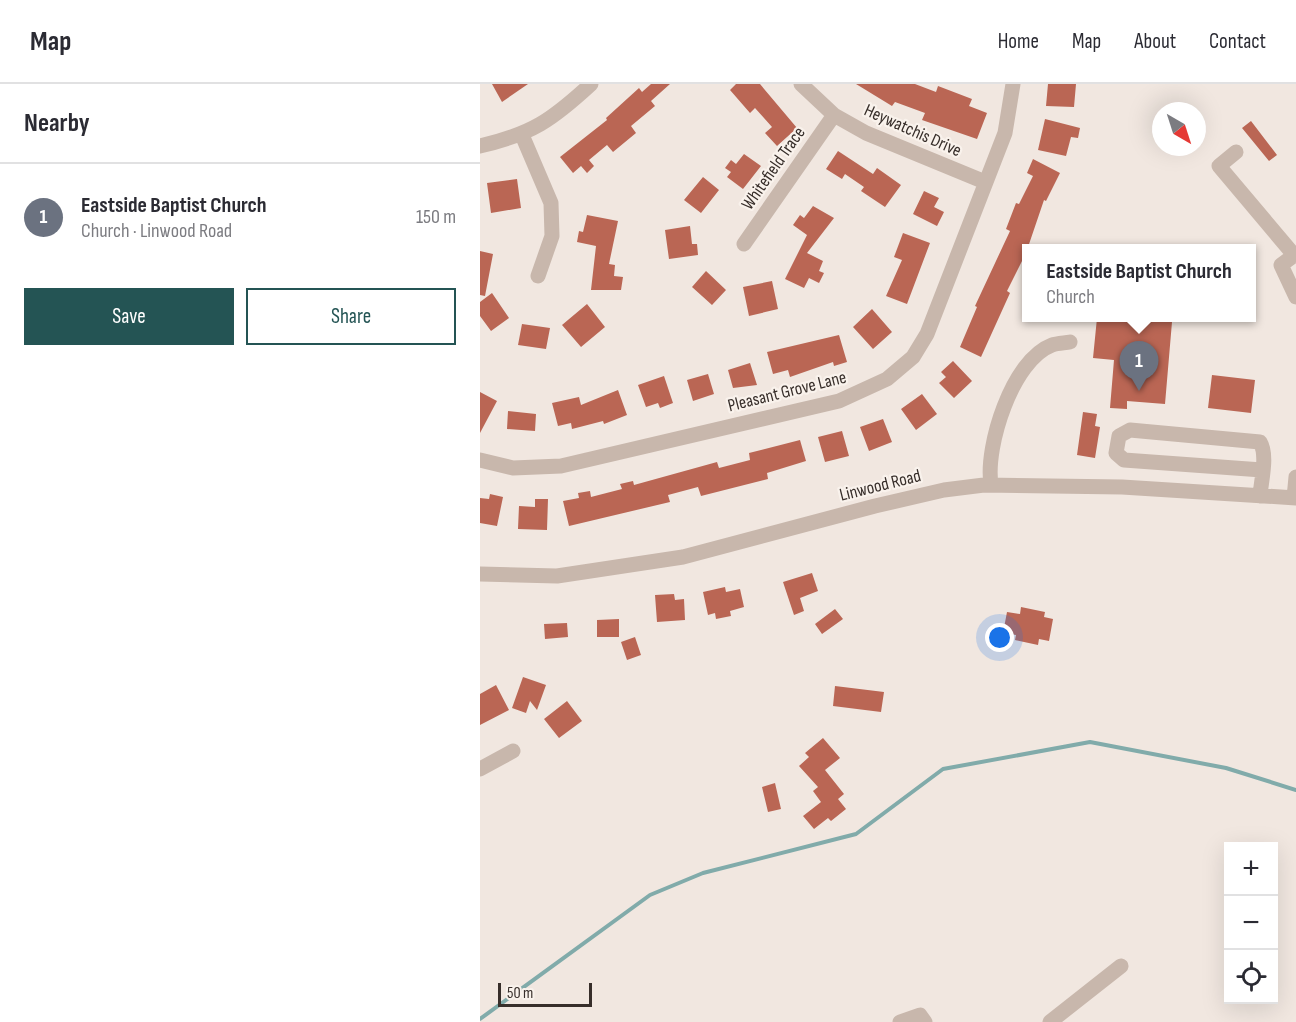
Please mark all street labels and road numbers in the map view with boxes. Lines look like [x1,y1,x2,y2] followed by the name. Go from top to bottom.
[861,100,965,161] street label: Heywatchis Drive
[737,123,810,214] street label: Whitefield Trace
[726,367,849,416] street label: Pleasant Grove Lane
[837,465,923,506] street label: Linwood Road

